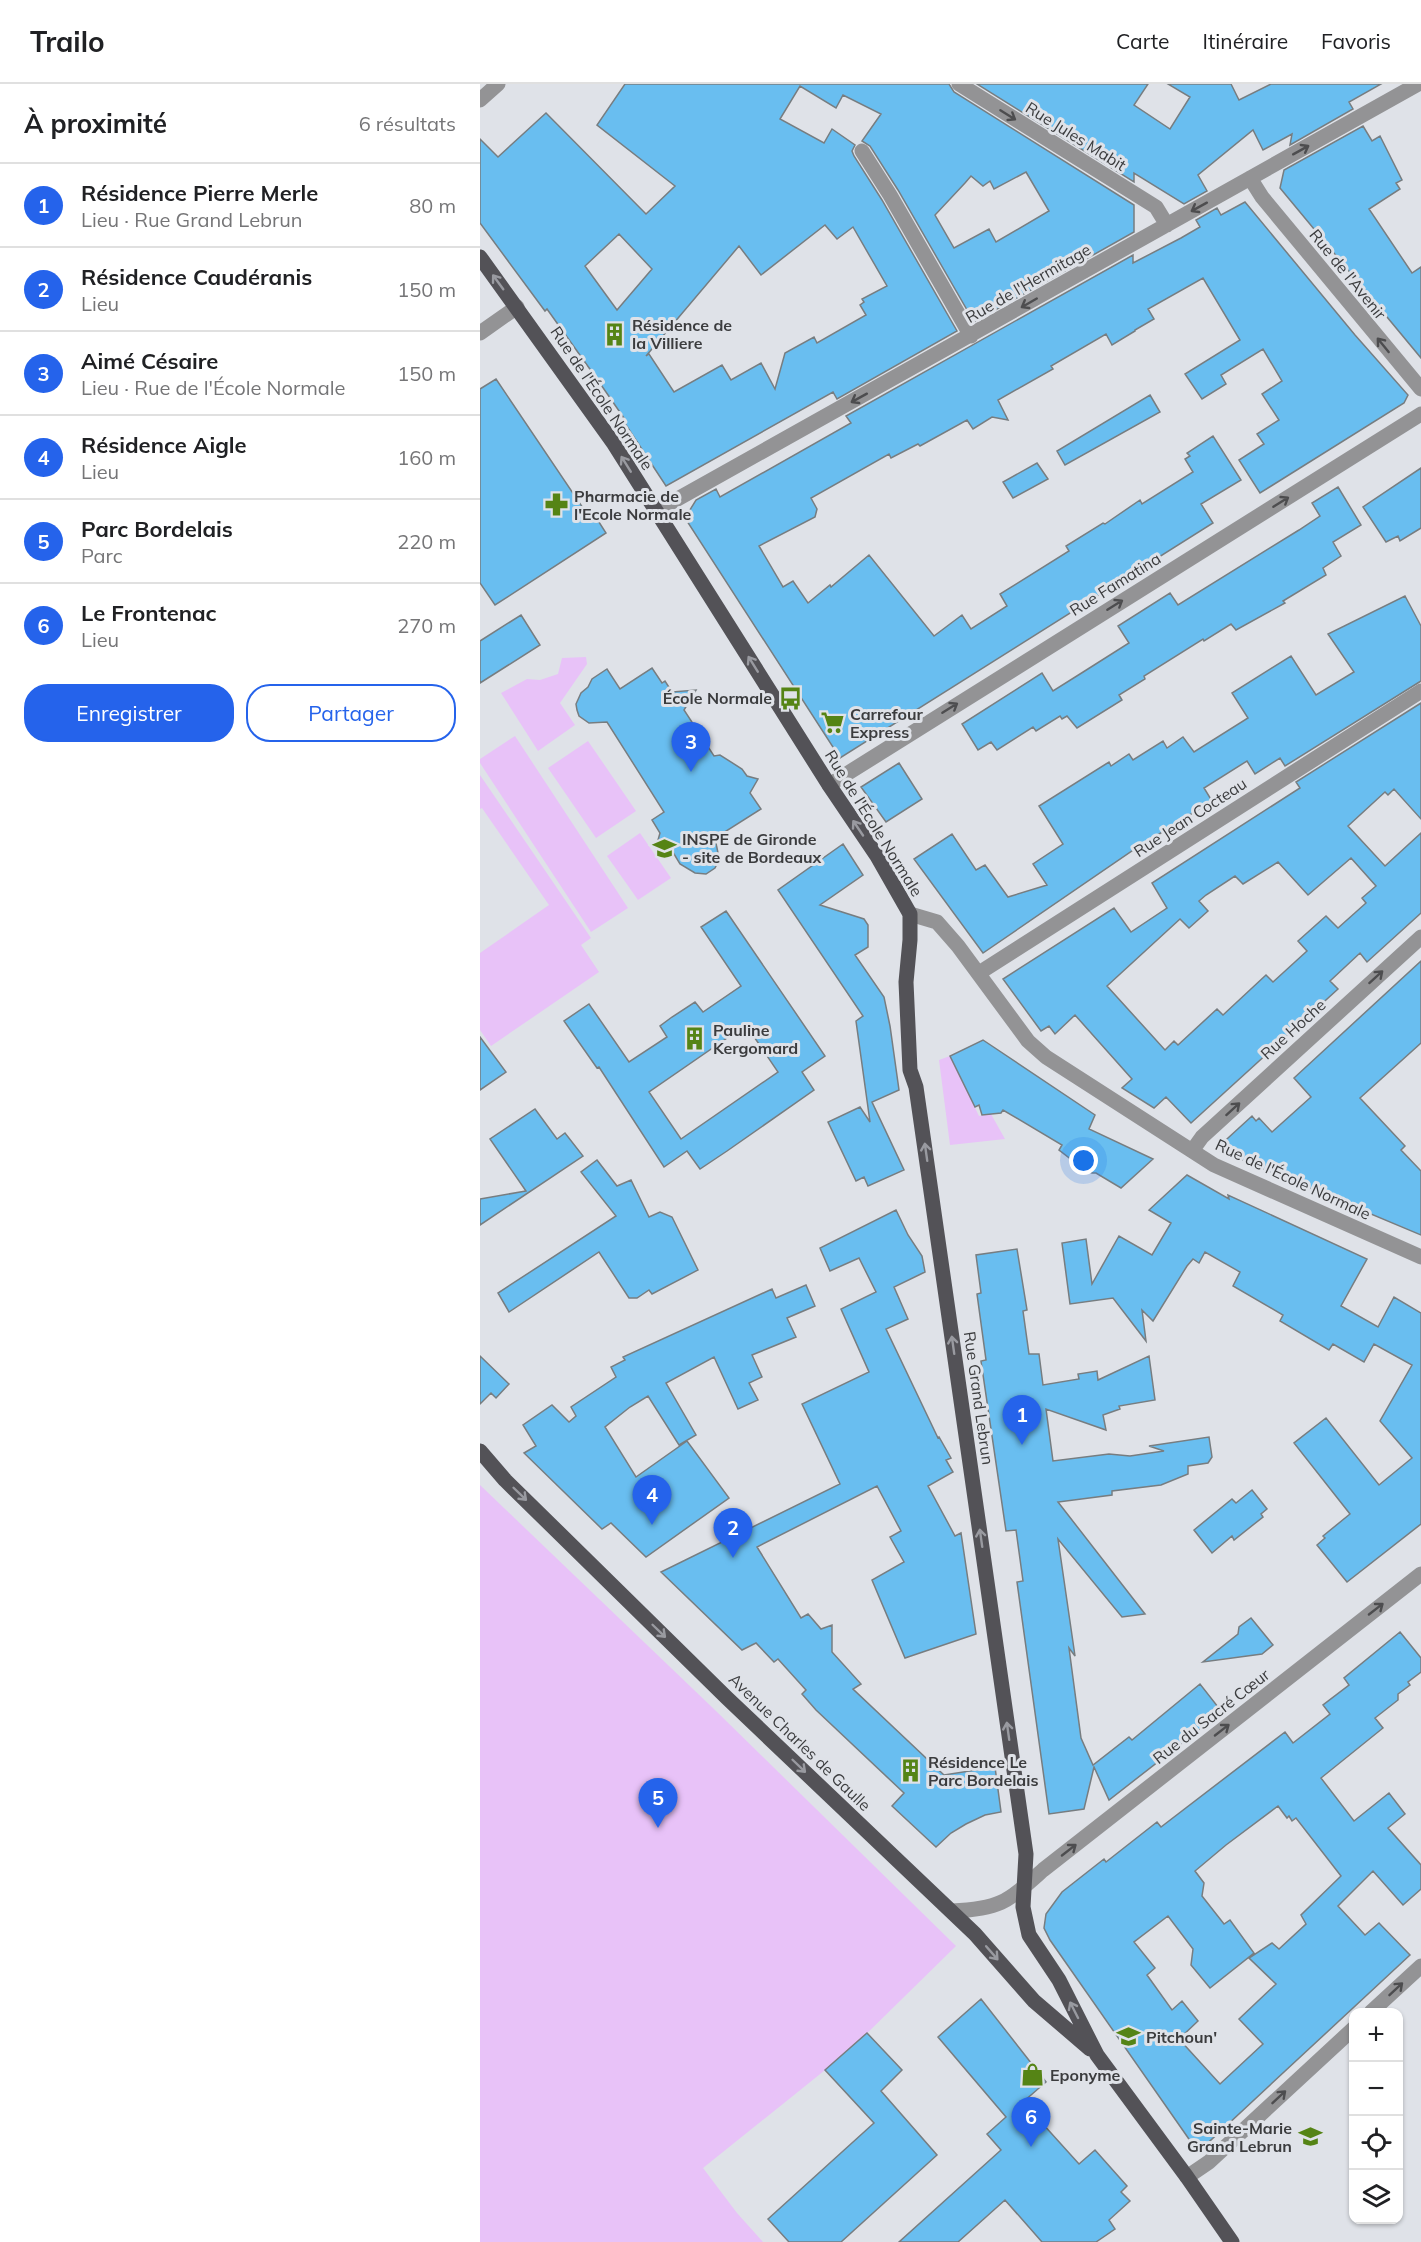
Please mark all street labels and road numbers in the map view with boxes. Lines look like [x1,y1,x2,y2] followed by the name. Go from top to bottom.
[1022,97,1130,175] street label: Rue Jules Mabit
[1305,225,1391,323] street label: Rue de l'Avenir
[962,239,1094,327] street label: Rue de l'Hermitage
[546,322,658,474] street label: Rue de l'École Normale
[1066,548,1164,620] street label: Rue Famatina
[821,746,927,900] street label: Rue de l'École Normale
[1130,773,1250,861] street label: Rue Jean Cocteau
[1256,995,1330,1063] street label: Rue Hoche
[1212,1134,1374,1224] street label: Rue de l'École Normale
[960,1330,998,1466] street label: Rue Grand Lebrun
[1149,1664,1274,1768] street label: Rue du Sacré Cœur
[725,1669,875,1815] street label: Avenue Charles de Gaulle

